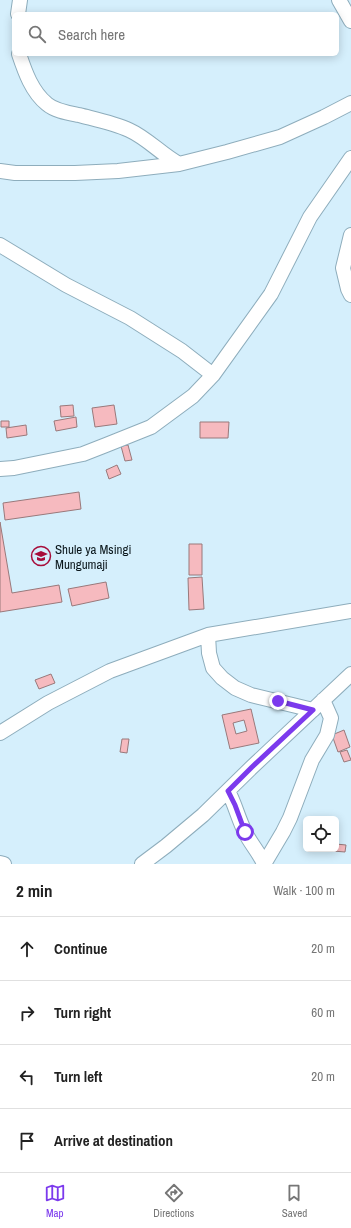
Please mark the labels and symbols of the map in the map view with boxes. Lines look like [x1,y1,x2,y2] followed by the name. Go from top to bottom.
[55,541,131,573] place label: Shule ya Msingi Mungumaji
[30,545,52,567] school or university icon: Shule ya Msingi Mungumaji
[269,692,287,710] route end
[236,823,254,841] route start

